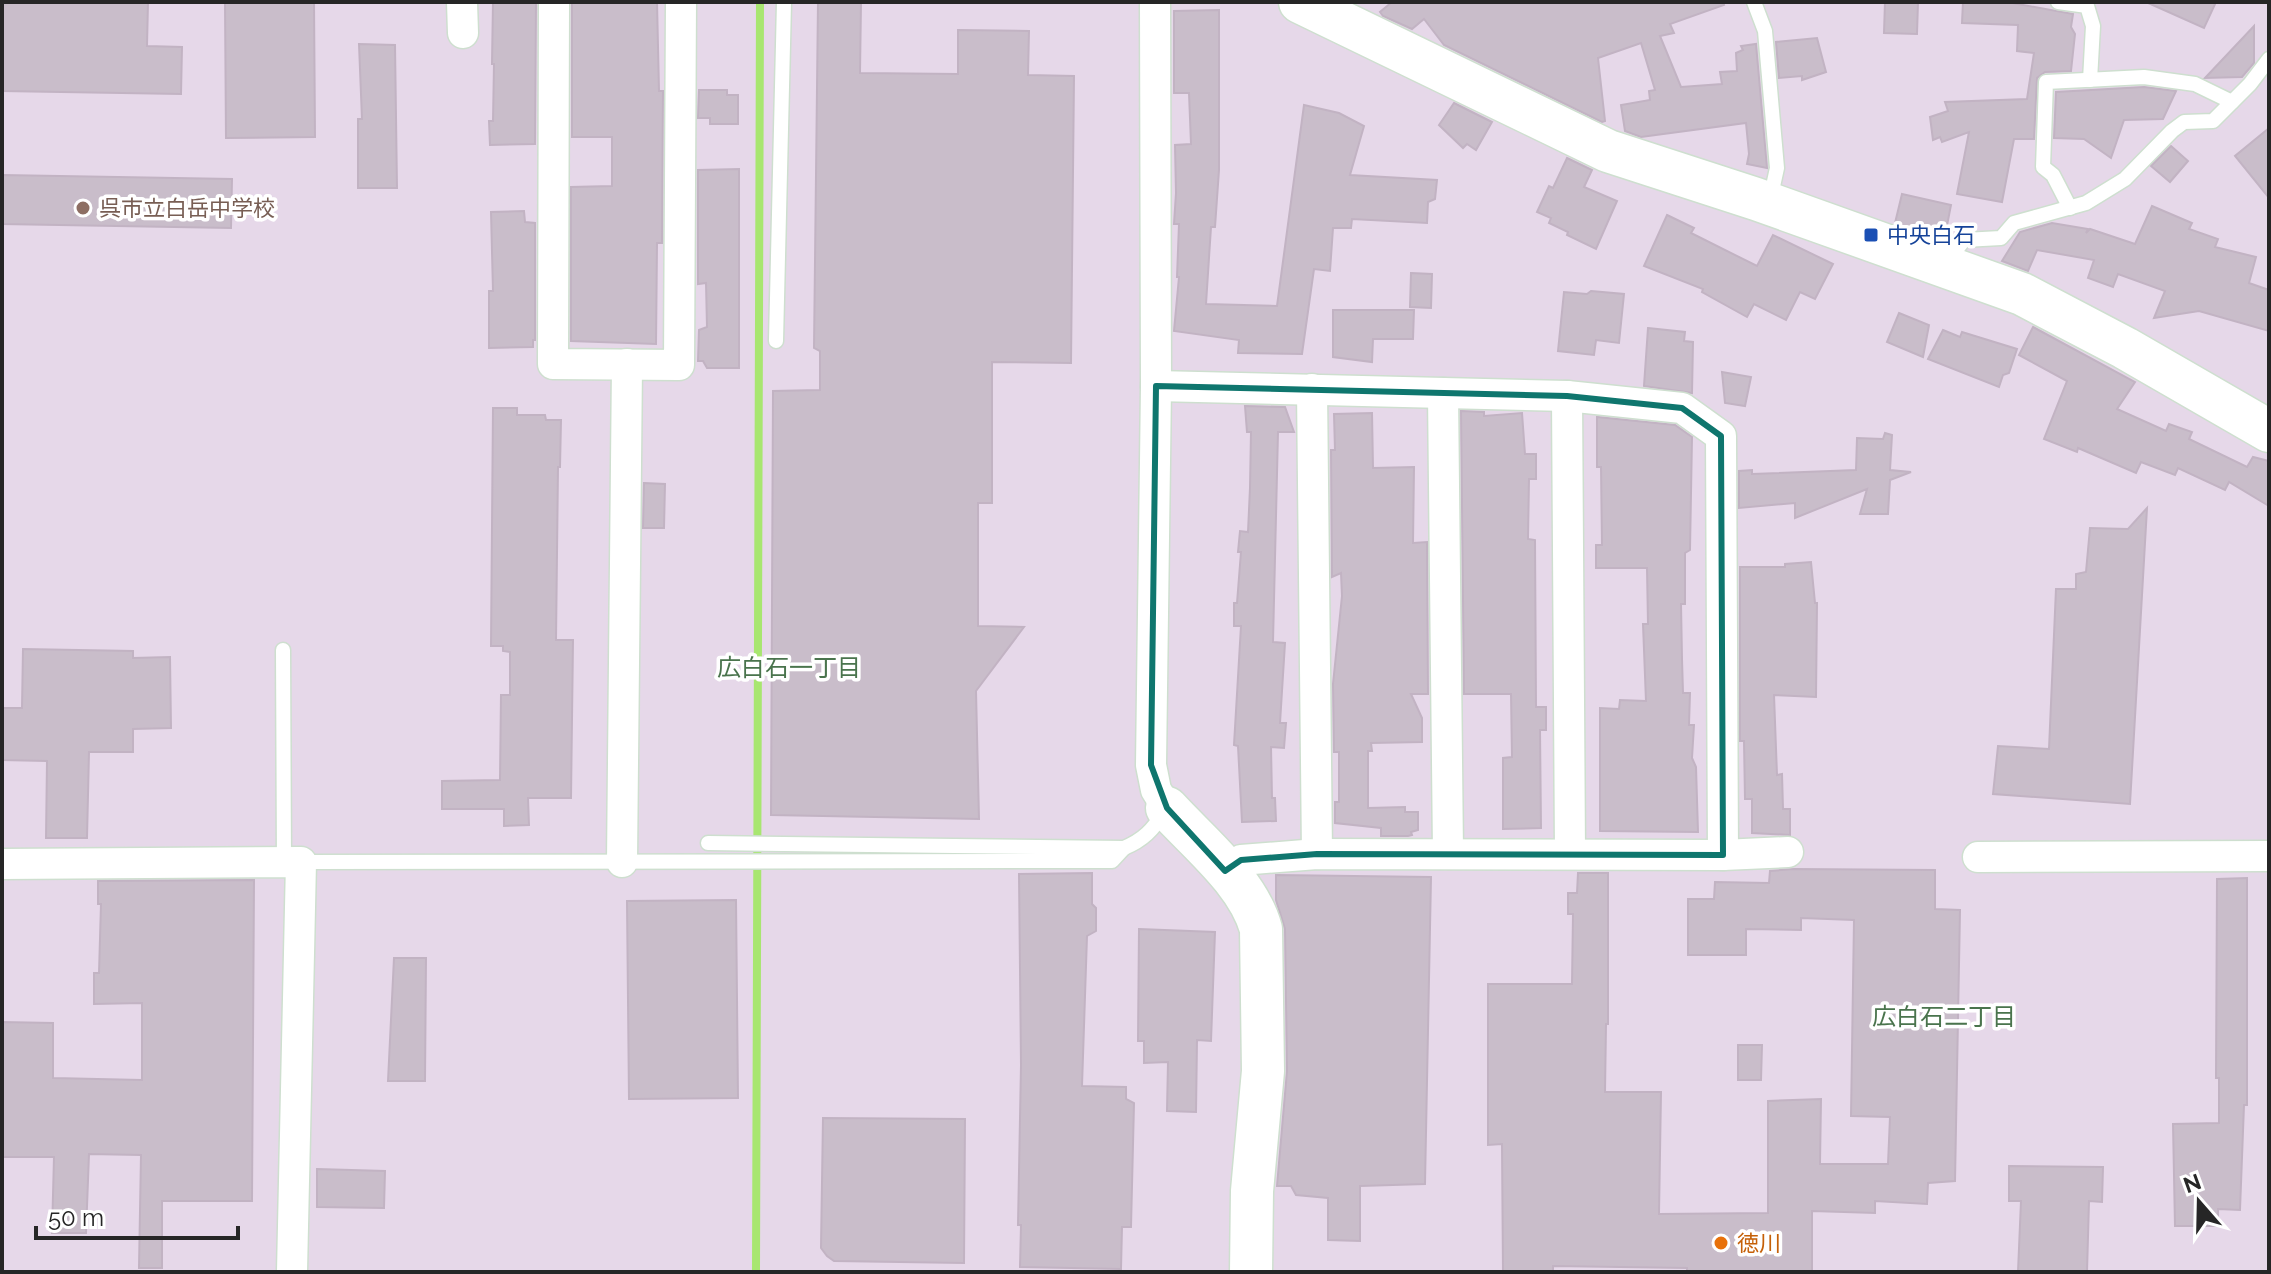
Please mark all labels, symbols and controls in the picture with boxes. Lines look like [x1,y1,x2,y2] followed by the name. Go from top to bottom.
[99,195,275,221] place label: 呉市立白岳中学校
[74,199,92,217] marker: 呉市立白岳中学校
[1887,222,1975,248] place label: 中央白石
[1862,226,1880,244] marker: 中央白石
[717,653,861,682] district label: 広白石一丁目
[1872,1002,2016,1031] district label: 広白石二丁目
[2159,1162,2239,1242] north arrow
[2180,1168,2204,1198] text: N
[36,1190,238,1240] scale bar
[48,1203,104,1232] text: 50 m
[1737,1230,1781,1256] place label: 徳川
[1712,1234,1730,1252] marker: 徳川

